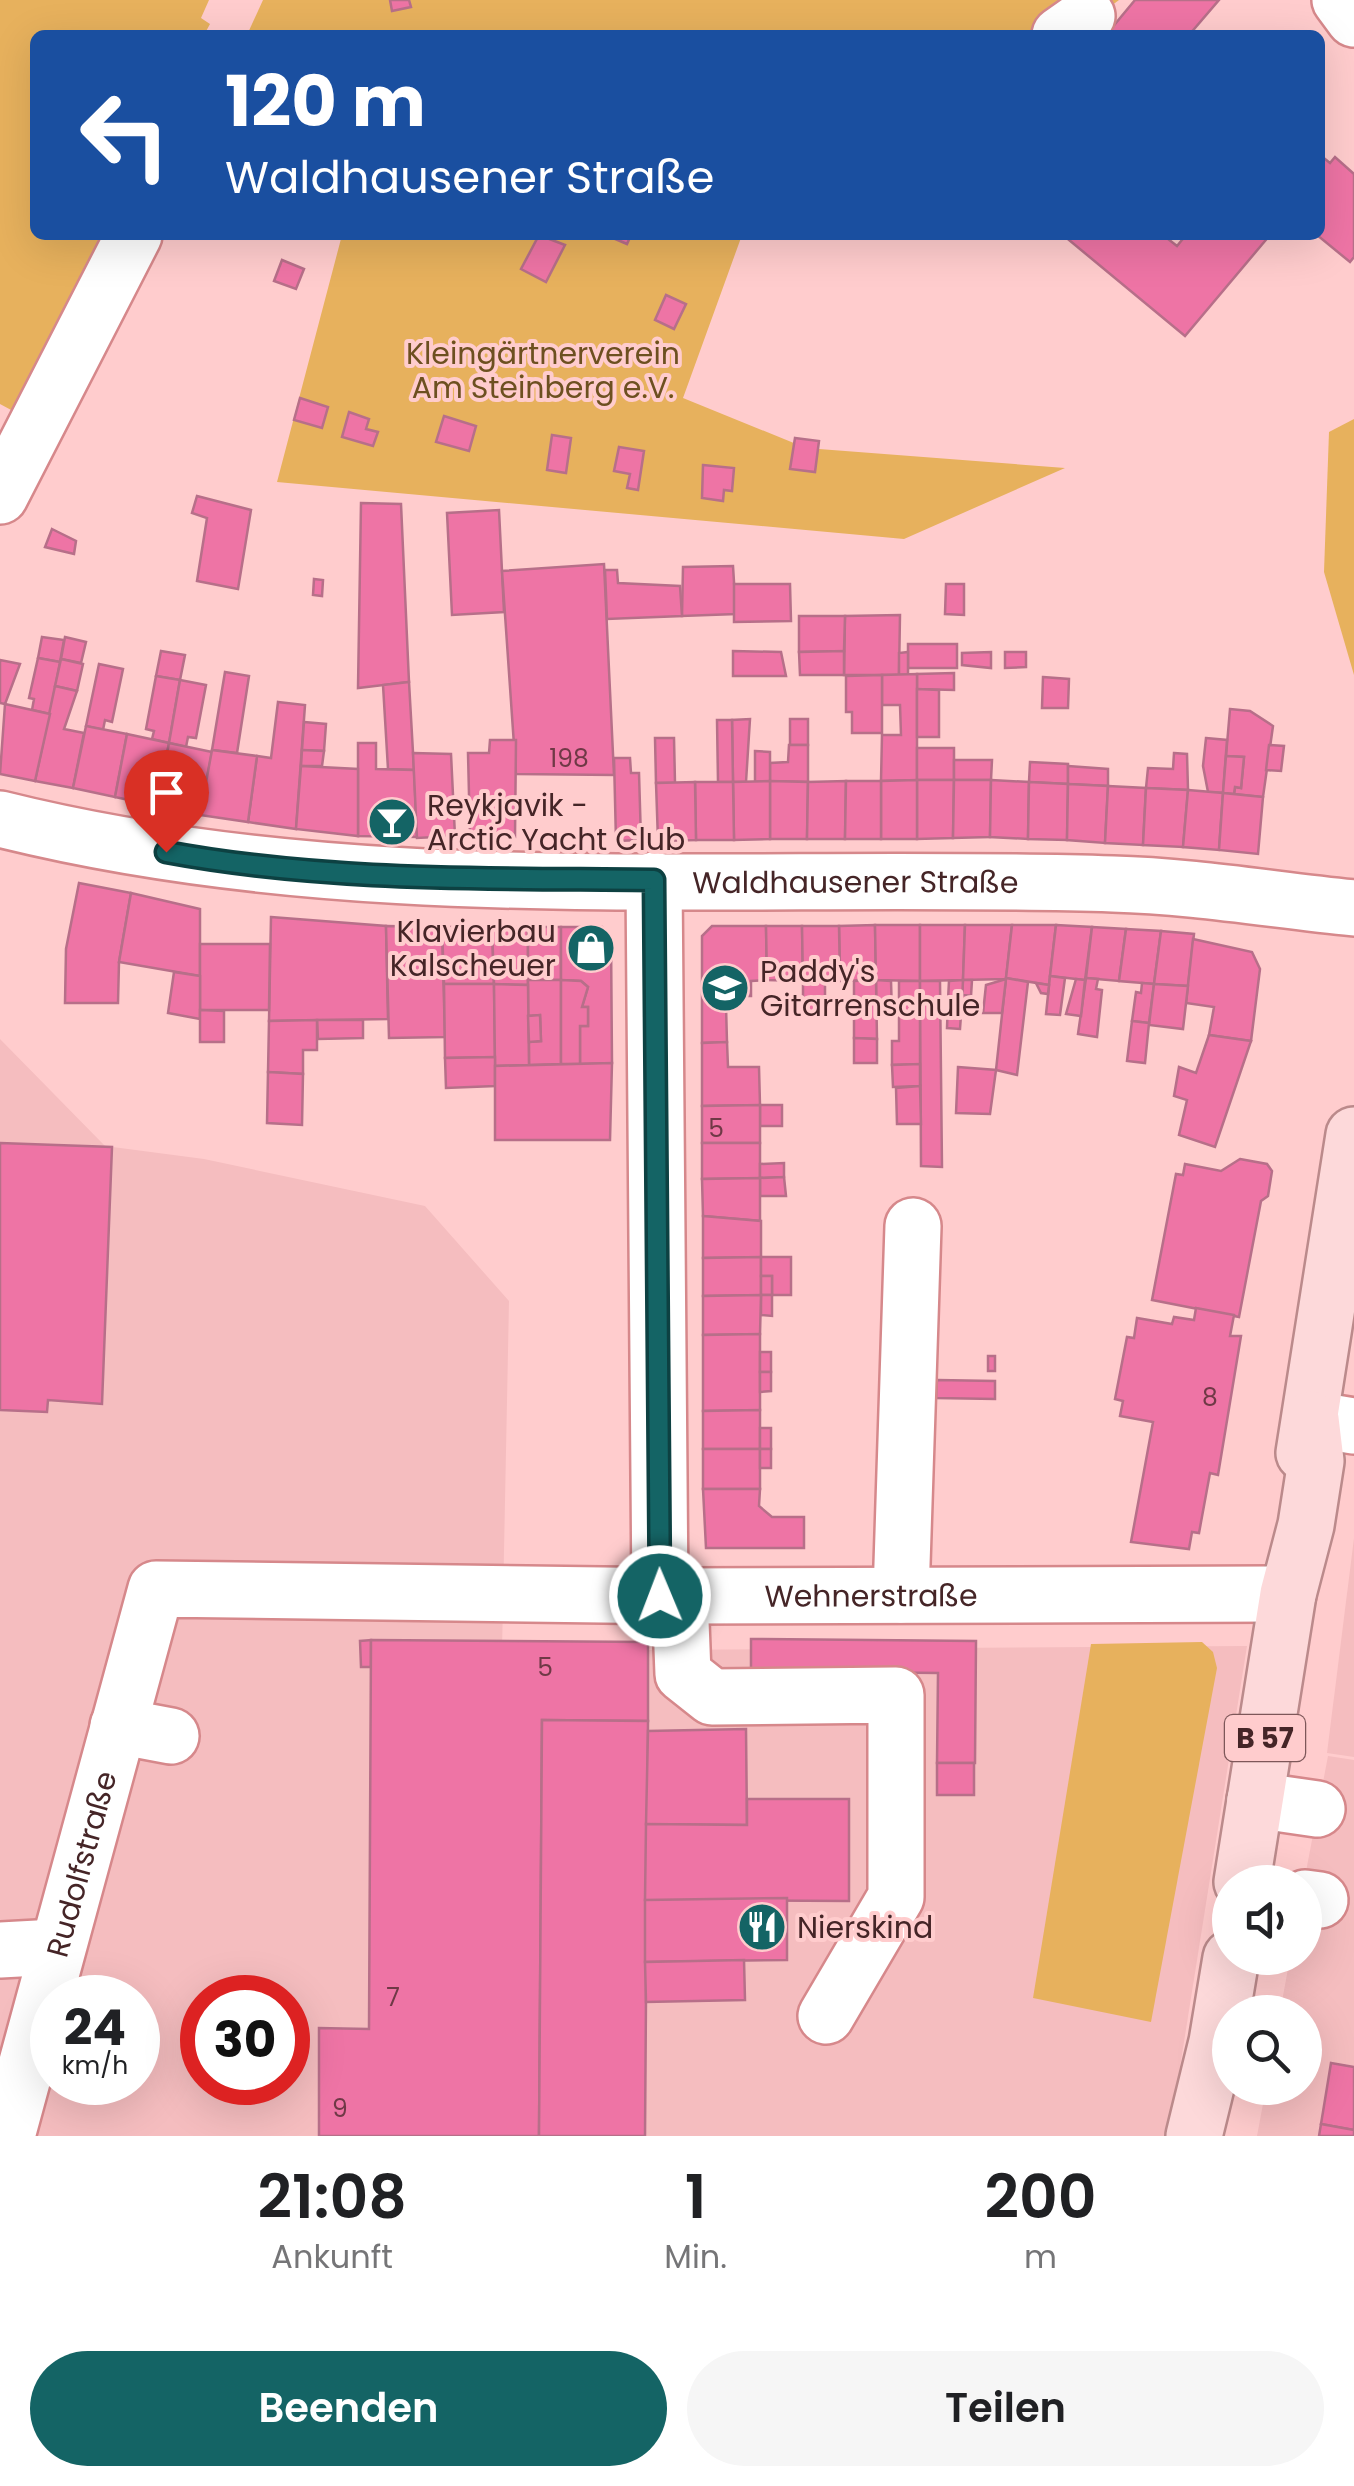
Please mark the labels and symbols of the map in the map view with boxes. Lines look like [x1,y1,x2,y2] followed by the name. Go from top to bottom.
[406,332,680,409] park label: Kleingärtnerverein Am Steinberg e.V.
[549,741,589,776] house number: 198
[124,750,209,853] pin
[427,784,685,861] place label: Reykjavik - Arctic Yacht Club
[366,796,418,848] bar icon: Reykjavik - Arctic Yacht Club
[692,860,1019,904] street label: Waldhausener Straße
[390,910,556,987] place label: Klavierbau Kalscheuer
[565,922,617,974] shop icon: Klavierbau Kalscheuer
[760,950,980,1027] place label: Paddy's Gitarrenschule
[699,962,751,1014] school or university icon: Paddy's Gitarrenschule
[708,1111,724,1146] house number: 5
[1202,1380,1218,1415] house number: 8
[608,1544,712,1648] position arrow
[764,1574,978,1617] street label: Wehnerstraße
[537,1650,553,1685] house number: 5
[1225,1715,1305,1761] road number: B 57
[35,1766,127,1962] street label: Rudolfstraße
[736,1901,788,1953] restaurant icon: Nierskind
[797,1906,933,1949] place label: Nierskind
[180,1975,310,2105] speed limit sign: 30
[386,1980,400,2015] house number: 7
[332,2091,348,2126] house number: 9

